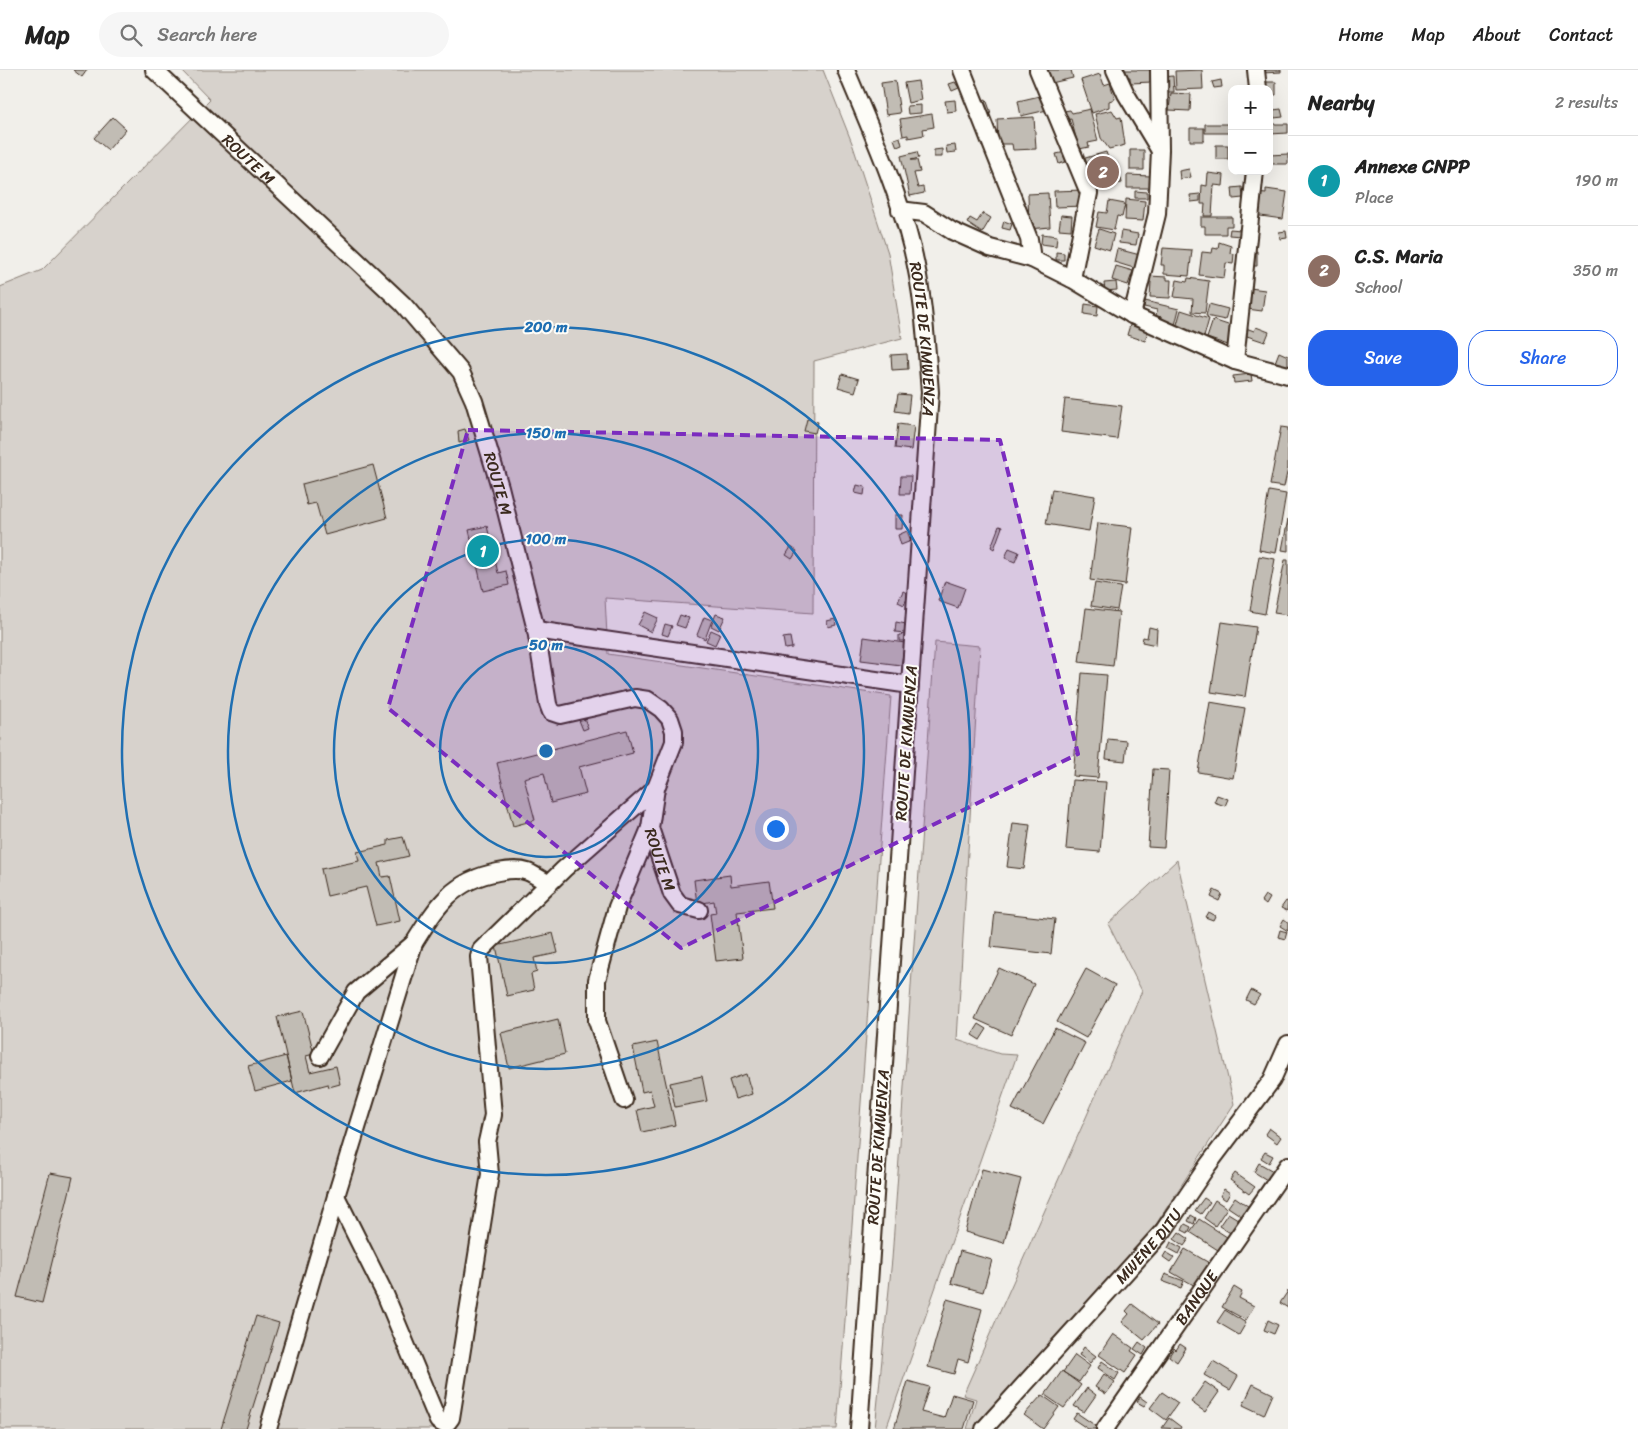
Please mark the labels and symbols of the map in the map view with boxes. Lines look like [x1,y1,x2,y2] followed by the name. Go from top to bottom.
[215,126,282,192] street label: ROUTE M
[1087,153,1119,191] pin: 2
[901,259,945,417] street label: ROUTE DE KIMWENZA
[523,314,568,340] text: 200 m
[526,420,567,446] text: 150 m
[476,448,521,519] street label: ROUTE M
[526,526,567,552] text: 100 m
[467,532,499,570] pin: 1
[529,632,564,658] text: 50 m
[886,664,926,822] street label: ROUTE DE KIMWENZA
[537,742,555,760] centre of rings
[763,816,789,842] your location
[636,824,685,895] street label: ROUTE M
[858,1068,898,1226] street label: ROUTE DE KIMWENZA
[1107,1202,1190,1291] street label: MWENE DITU
[1167,1263,1226,1331] street label: BANQUE

